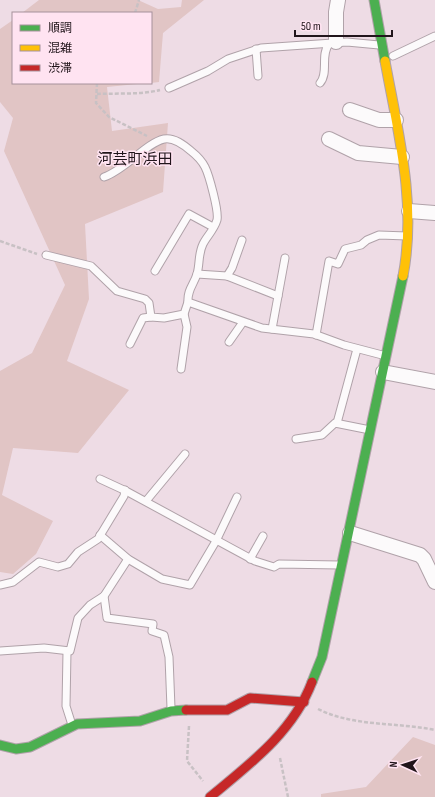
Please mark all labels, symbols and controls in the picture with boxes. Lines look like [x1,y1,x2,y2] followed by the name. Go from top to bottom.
[12,12,152,84] legend
[295,12,392,38] scale bar
[301,19,321,34] text: 50 m
[48,21,72,36] text: 順調
[48,41,72,56] text: 混雑
[48,61,72,76] text: 渋滞
[97,150,173,169] district label: 河芸町浜田
[383,745,423,785] north arrow
[387,761,400,768] text: N

